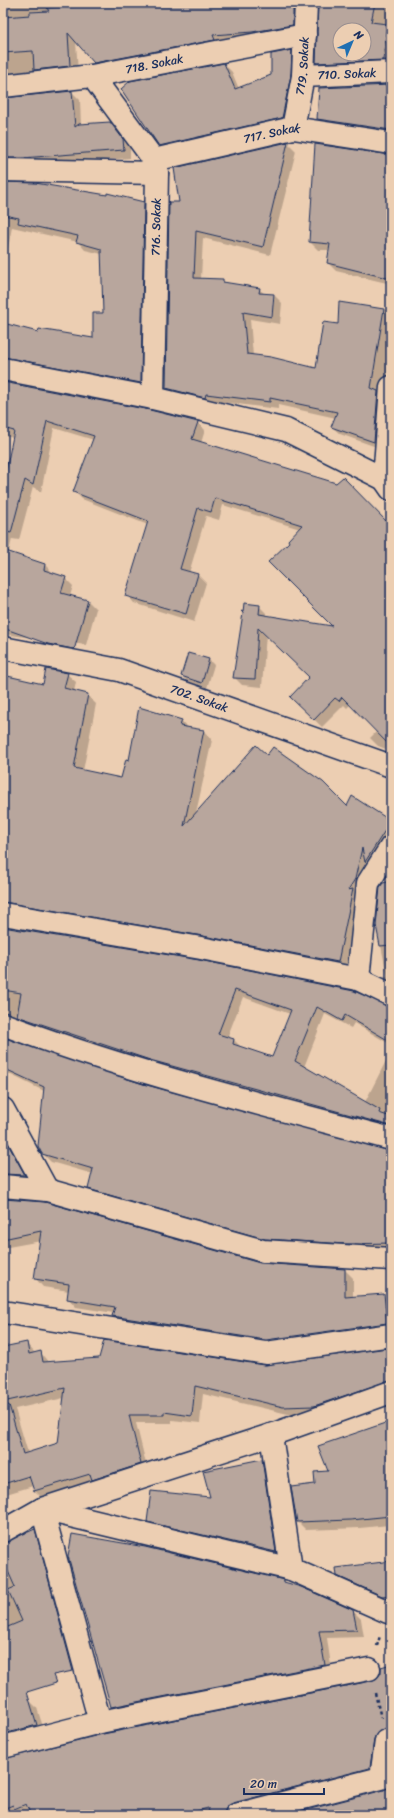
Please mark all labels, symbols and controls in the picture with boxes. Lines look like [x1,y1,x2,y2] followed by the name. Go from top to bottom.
[332,22,372,62] north arrow
[349,25,368,45] text: N
[289,36,316,97] street label: 719. Sokak
[124,48,186,80] street label: 718. Sokak
[317,62,377,86] street label: 710. Sokak
[241,117,303,150] street label: 717. Sokak
[144,197,168,256] street label: 716. Sokak
[167,678,232,719] street label: 702. Sokak
[244,1770,324,1796] scale bar
[250,1773,277,1795] text: 20 m

